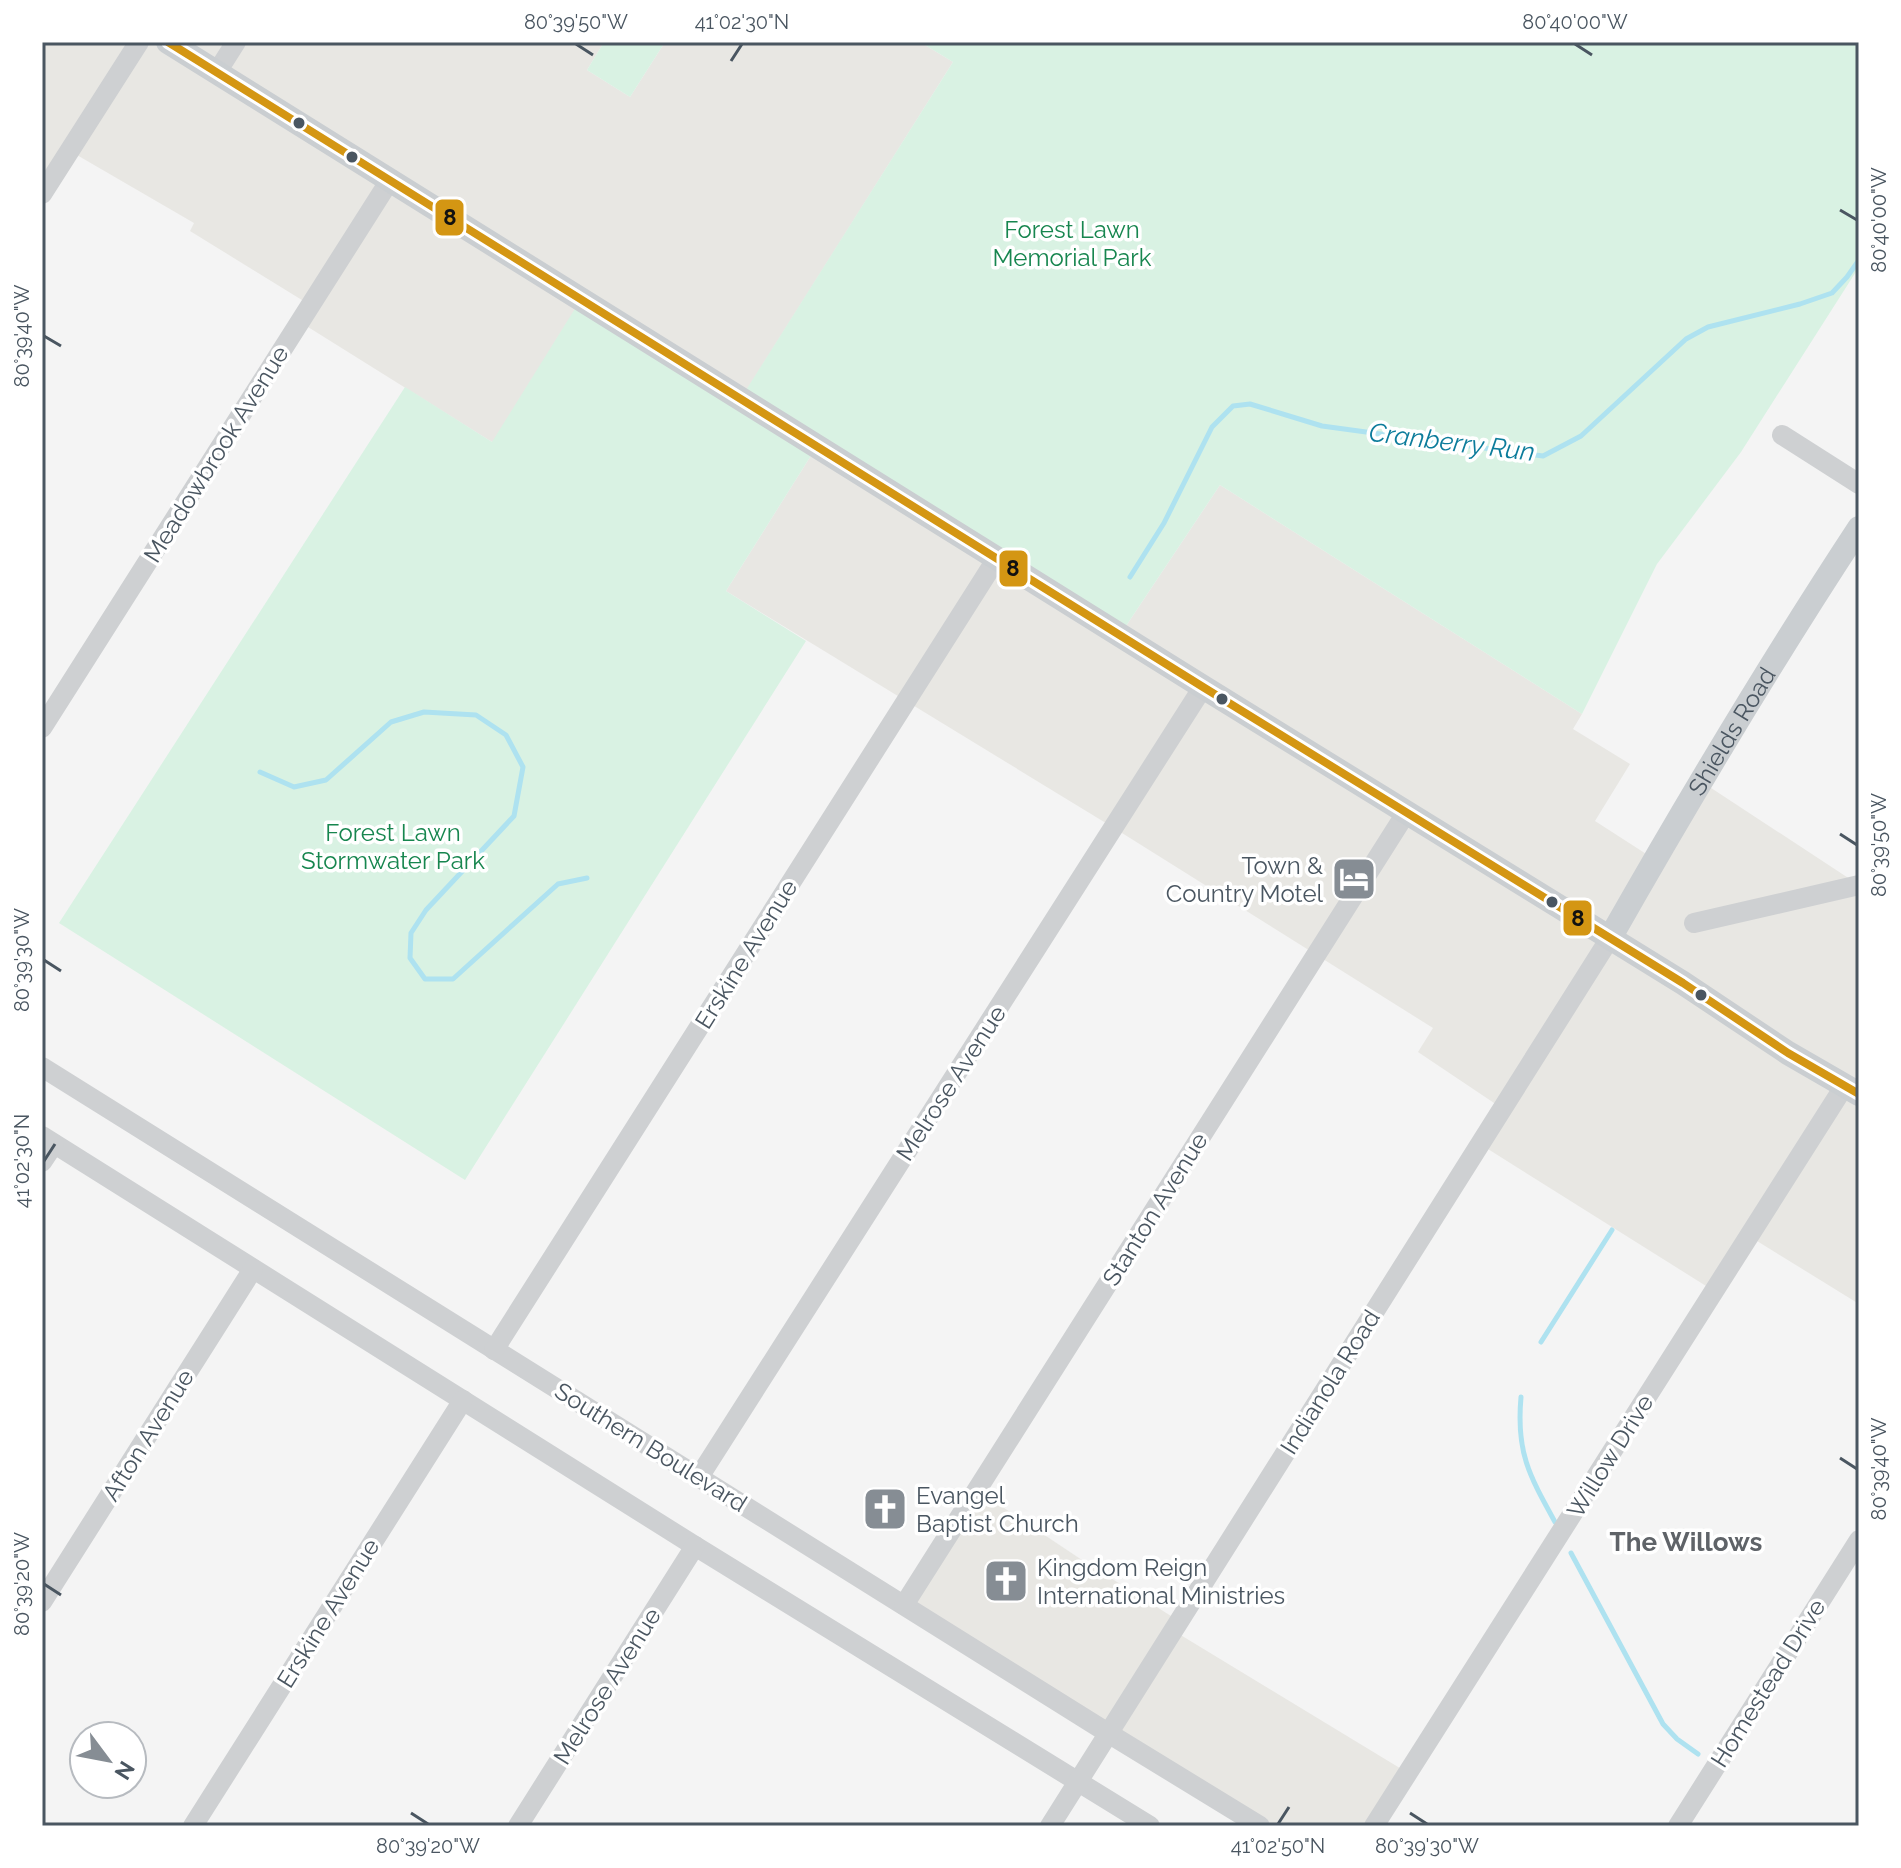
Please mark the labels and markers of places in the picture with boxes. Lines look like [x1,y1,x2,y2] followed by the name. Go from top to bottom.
[291,115,307,131] unlabelled marker
[344,149,360,165] unlabelled marker
[1214,691,1230,707] unlabelled marker
[1166,851,1323,908] place label: Town & Country Motel
[1330,855,1378,903] hotel icon: Town & Country Motel
[1544,894,1560,910] unlabelled marker
[1693,987,1709,1003] unlabelled marker
[916,1481,1079,1538] place label: Evangel Baptist Church
[861,1485,909,1533] church icon: Evangel Baptist Church
[1037,1553,1285,1610] place label: Kingdom Reign International Ministries
[982,1557,1030,1605] church icon: Kingdom Reign International Ministries

